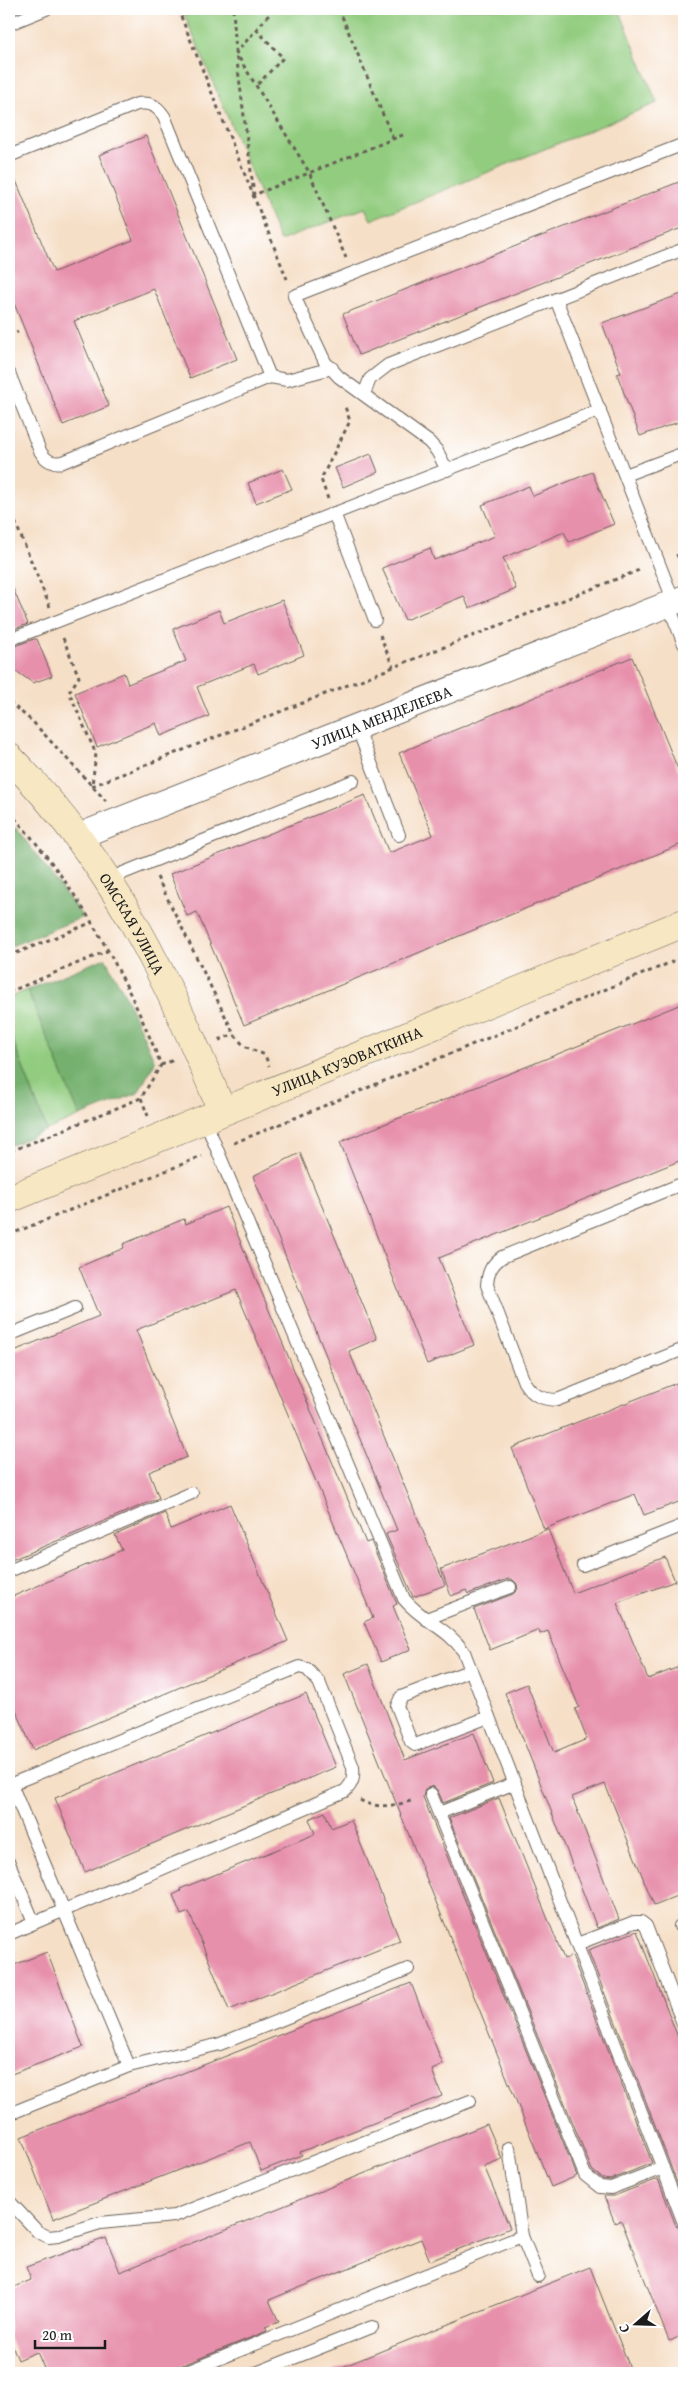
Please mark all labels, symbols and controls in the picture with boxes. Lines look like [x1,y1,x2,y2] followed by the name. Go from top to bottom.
[308,678,455,755] street label: УЛИЦА МЕНДЕЛЕЕВА
[94,868,171,979] street label: ОМСКАЯ УЛИЦА
[268,1019,426,1102] street label: УЛИЦА КУЗОВАТКИНА
[610,2300,660,2350] north arrow
[35,2317,105,2349] scale bar
[613,2321,635,2336] text: С
[42,2324,73,2345] text: 20 m

